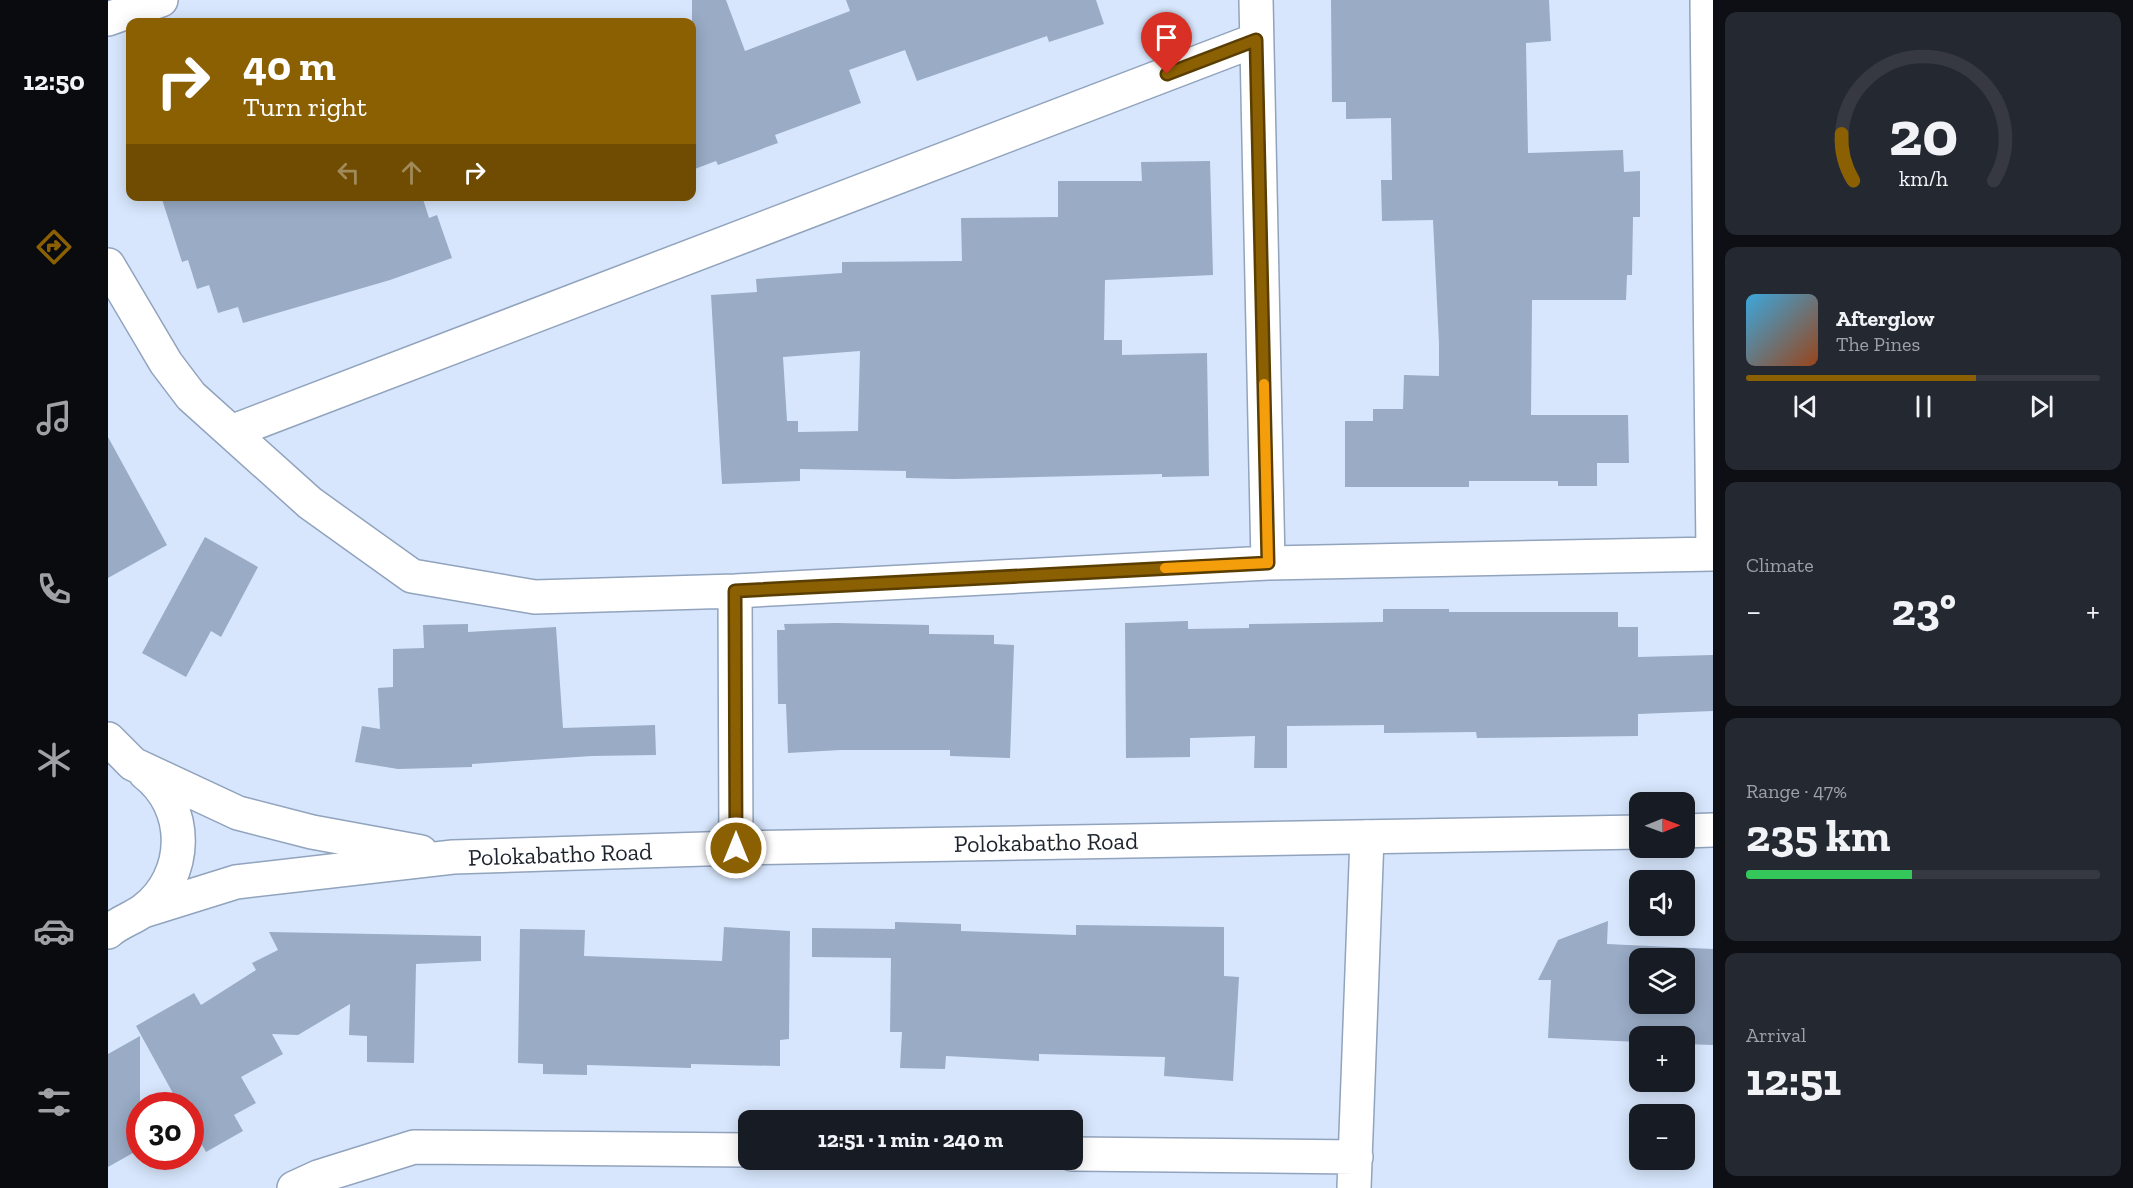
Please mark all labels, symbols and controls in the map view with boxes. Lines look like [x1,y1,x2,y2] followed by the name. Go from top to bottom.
[1141,12,1192,74] pin
[1150,21,1183,54] icon: arrive
[243,40,336,91] text: 40 m
[144,42,222,120] icon: right
[23,65,85,97] text: 12:50
[243,91,367,123] text: Turn right
[1888,96,1958,171] text: 20
[332,156,365,189] icon: left
[395,156,428,189] icon: ahead
[458,156,491,189] icon: right
[1899,166,1947,191] text: km/h
[33,226,75,268] icon: directions
[1836,305,1934,332] text: Afterglow
[1836,332,1920,356] text: The Pines
[1789,390,1822,423] icon: previous
[1907,390,1940,423] icon: pause
[2025,390,2058,423] icon: next
[33,397,75,439] icon: music
[1746,553,1814,577] text: Climate
[33,568,75,610] icon: phone
[1892,583,1956,637] text: 23°
[1746,591,1761,630] text: −
[2086,591,2100,630] text: +
[33,739,75,781] icon: climate
[1746,779,1847,803] text: Range · 47%
[1629,792,1695,858] north arrow
[1629,792,1695,1170] map controls
[1746,809,1890,863] text: 235 km
[704,816,768,880] position arrow
[954,826,1138,858] street label: Polokabatho Road
[467,836,653,872] street label: Polokabatho Road
[1629,870,1695,936] button: sound
[33,910,75,952] icon: car
[1629,948,1695,1014] button: layers
[1746,1023,1806,1047] text: Arrival
[1629,1026,1695,1092] button: +
[1746,1053,1841,1107] text: 12:51
[33,1081,75,1123] icon: filters
[126,1092,204,1170] speed limit sign: 30
[1629,1104,1695,1170] button: −
[818,1126,1003,1153] text: 12:51 · 1 min · 240 m

